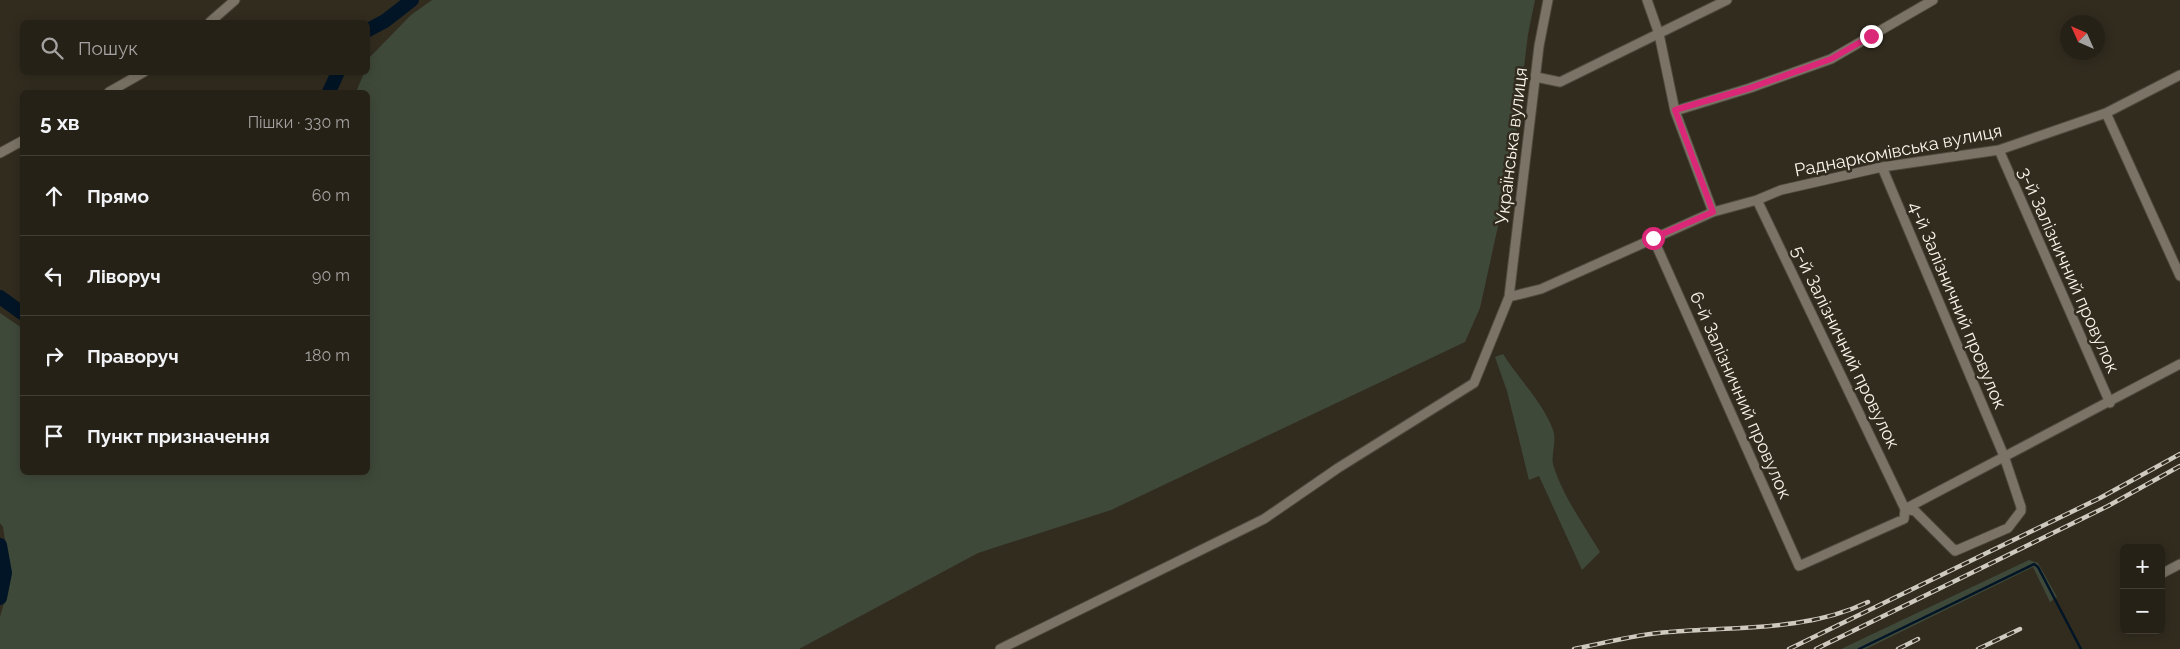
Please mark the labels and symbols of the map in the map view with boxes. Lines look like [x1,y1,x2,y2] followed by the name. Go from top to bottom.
[2060,15,2105,60] north arrow
[1860,25,1883,48] route end
[1491,66,1531,226] street label: Українська вулиця
[1792,120,2004,180] street label: Раднаркомівська вулиця
[2014,164,2124,376] street label: 3-й Залізничний провулок
[1905,198,2011,412] street label: 4-й Залізничний провулок
[1642,227,1665,250] route start
[1788,242,1904,452] street label: 5-й Залізничний провулок
[1686,288,1796,502] street label: 6-й Залізничний провулок

